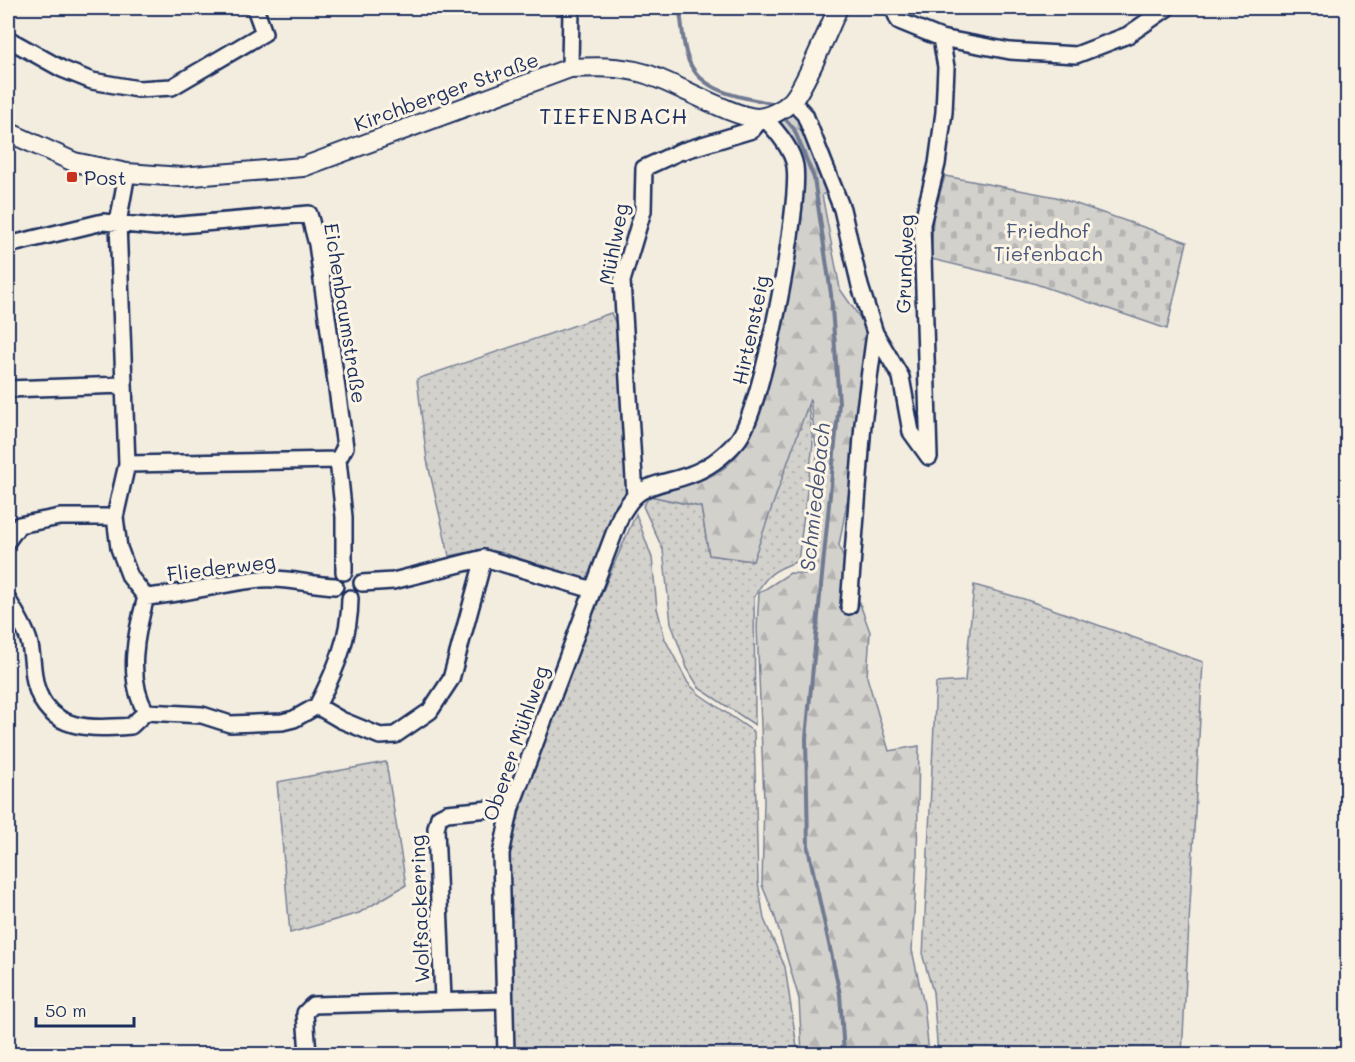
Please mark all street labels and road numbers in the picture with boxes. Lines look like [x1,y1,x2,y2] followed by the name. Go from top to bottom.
[350,46,542,136] street label: Kirchberger Straße
[592,201,634,287] street label: Mühlweg
[889,214,919,314] street label: Grundweg
[319,221,373,405] street label: Eichenbaumstraße
[726,273,774,387] street label: Hirtensteig
[165,547,277,587] street label: Fliederweg
[476,662,554,824] street label: Oberer Mühlweg
[403,835,435,983] street label: Wolfsackerring

